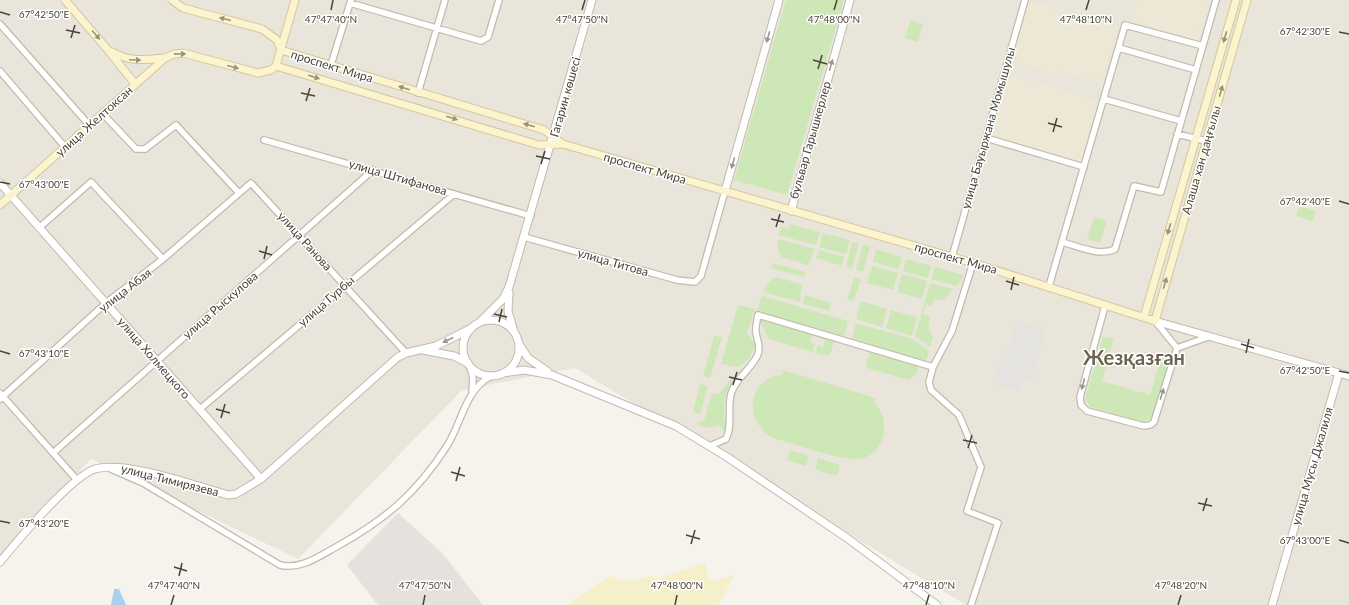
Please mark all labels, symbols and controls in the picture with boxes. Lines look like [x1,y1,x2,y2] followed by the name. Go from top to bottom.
[19,8,69,20] text: 67°42'50"E
[305,13,357,25] text: 47°47'40"N
[556,13,608,25] text: 47°47'50"N
[808,13,860,25] text: 47°48'00"N
[1060,13,1112,25] text: 47°48'10"N
[219,16,231,22] one-way arrow
[1280,25,1330,37] text: 67°42'30"E
[91,30,100,41] one-way arrow
[765,32,771,44] one-way arrow
[1222,32,1228,44] one-way arrow
[958,45,1018,211] street label: улица Бауыржана Момышулы
[289,46,375,86] street label: проспект Мира
[174,51,187,57] one-way arrow
[546,55,584,139] street label: Гагарин көшесі
[129,57,142,63] one-way arrow
[829,59,835,72] one-way arrow
[227,64,239,70] one-way arrow
[308,74,320,80] one-way arrow
[786,79,834,201] street label: бульвар Гарышкерлер
[52,83,136,159] street label: улица Желтоксан
[398,85,410,91] one-way arrow
[1218,85,1224,97] one-way arrow
[1178,104,1224,216] street label: Алаша хан даңғылы
[446,115,458,121] one-way arrow
[523,122,535,128] one-way arrow
[602,149,688,187] street label: проспект Мира
[347,156,449,198] street label: улица Штифанова
[730,157,736,169] one-way arrow
[19,178,69,190] text: 67°43'00"E
[1280,195,1330,207] text: 67°42'40"E
[275,208,335,274] street label: улица Ранова
[1166,224,1172,236] one-way arrow
[913,239,999,277] street label: проспект Мира
[576,245,650,279] street label: улица Титова
[96,265,154,315] street label: улица Абая
[179,268,261,342] street label: улица Рыскулова
[295,272,357,330] street label: улица Гурбы
[1162,277,1168,289] one-way arrow
[115,314,194,402] street label: улица Холмецкого
[442,337,453,343] one-way arrow
[1083,345,1185,369] district label: Жезқазған
[19,347,69,359] text: 67°43'10"E
[1280,364,1330,376] text: 67°42'50"E
[1080,378,1086,390] one-way arrow
[1159,388,1165,400] one-way arrow
[1288,405,1336,527] street label: улица Мусы Джалиля
[120,461,220,499] street label: улица Тимирязева
[19,517,69,529] text: 67°43'20"E
[1280,534,1330,546] text: 67°43'00"E
[148,579,200,591] text: 47°47'40"N
[399,579,451,591] text: 47°47'50"N
[651,579,703,591] text: 47°48'00"N
[903,579,955,591] text: 47°48'10"N
[1155,579,1207,591] text: 47°48'20"N

